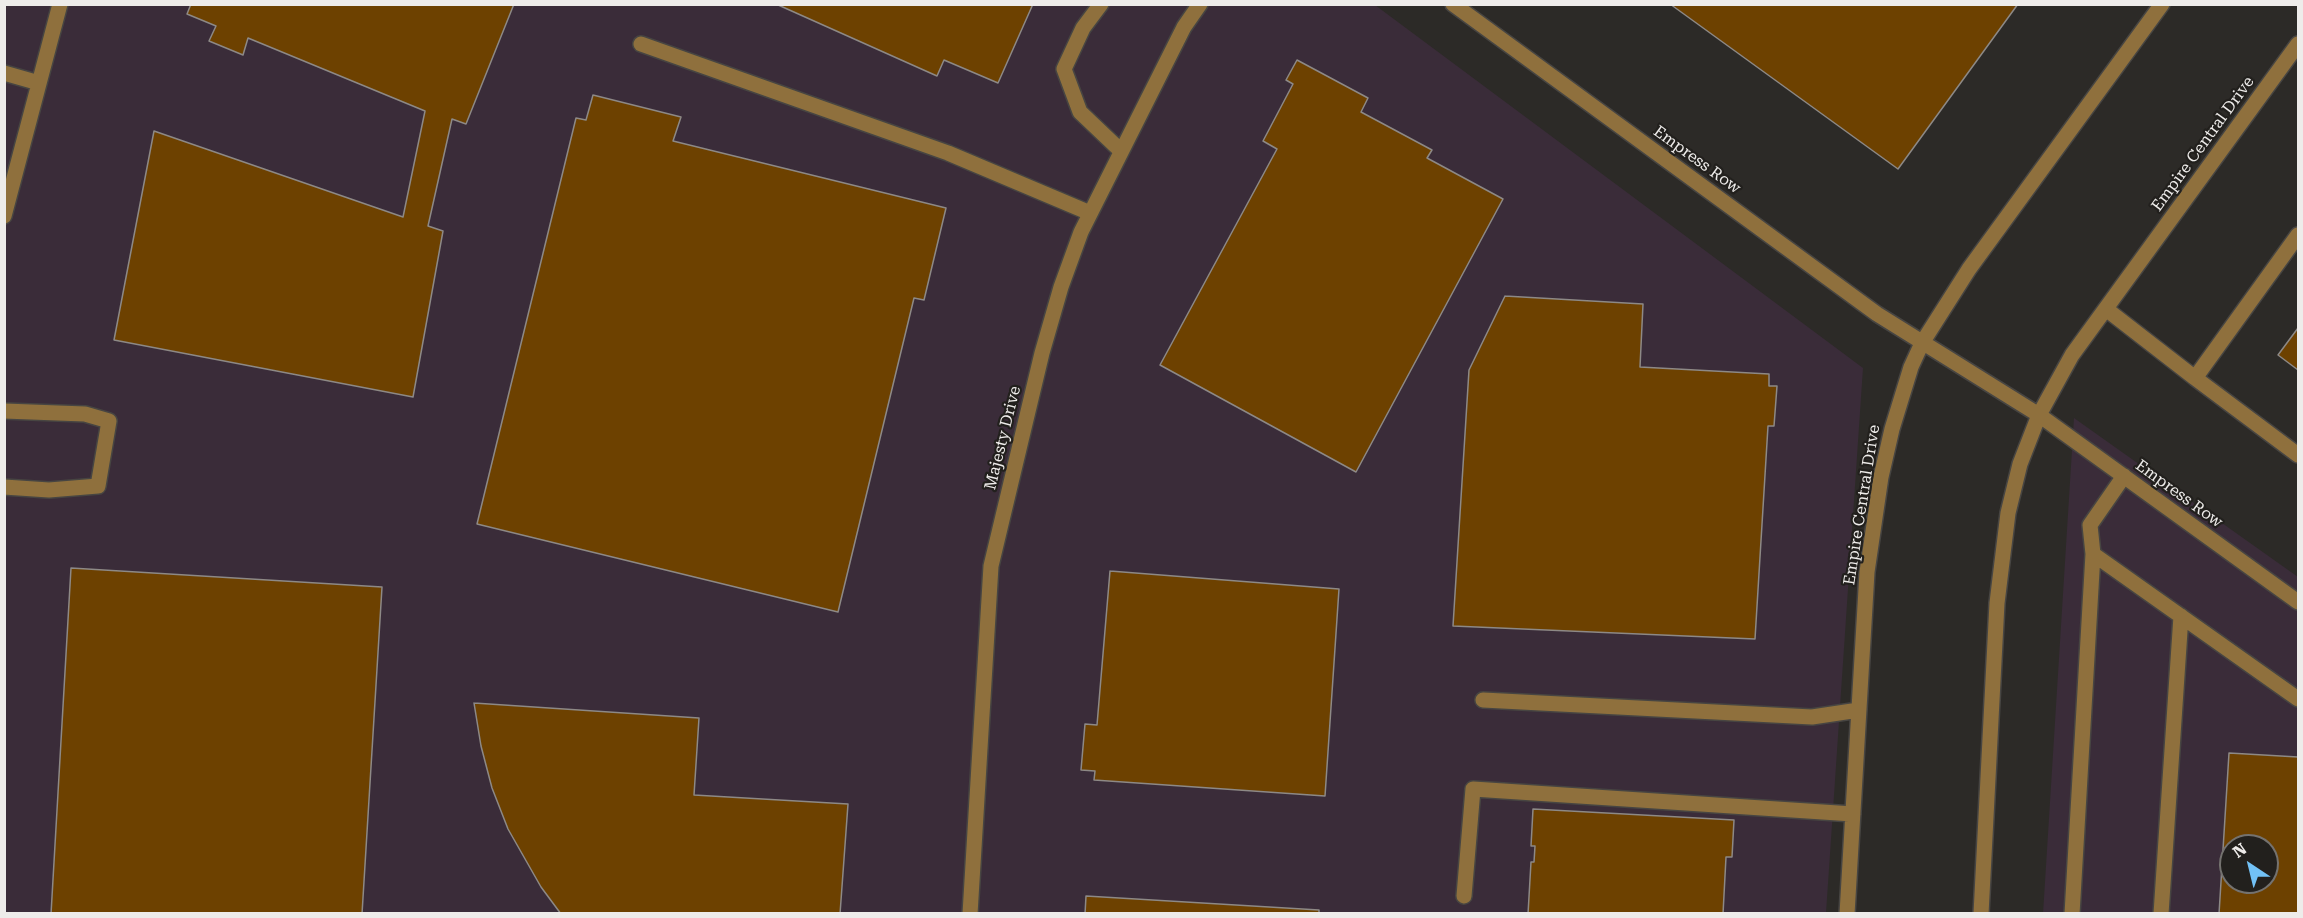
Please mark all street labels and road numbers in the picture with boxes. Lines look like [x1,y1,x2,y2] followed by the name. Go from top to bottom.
[2148,73,2258,215] street label: Empire Central Drive
[1650,122,1744,198] street label: Empress Row
[981,384,1025,492] street label: Majesty Drive
[1840,423,1884,587] street label: Empire Central Drive
[2132,456,2226,532] street label: Empress Row

